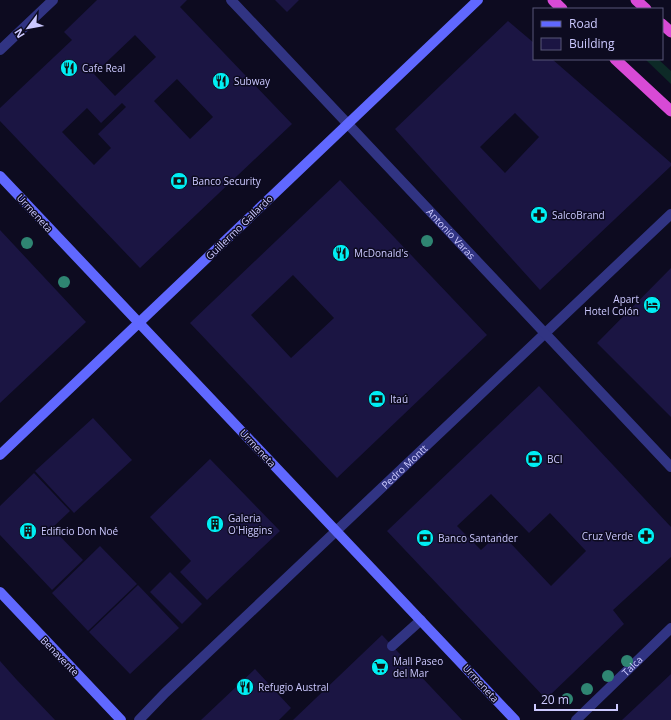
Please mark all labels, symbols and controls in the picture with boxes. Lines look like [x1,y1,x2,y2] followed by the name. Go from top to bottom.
[8,8,48,48] north arrow
[533,8,663,60] legend
[569,15,598,32] text: Road
[10,26,28,41] text: N
[569,35,615,52] text: Building
[59,58,79,78] restaurant icon: Cafe Real
[82,61,125,75] place label: Cafe Real
[211,71,231,91] restaurant icon: Subway
[234,74,271,88] place label: Subway
[169,171,189,191] bank icon: Banco Security
[192,174,262,188] place label: Banco Security
[14,191,56,235] street label: Urmeneta
[202,191,276,263] street label: Guillermo Gallardo
[424,205,479,262] street label: Antonio Varas
[529,205,549,225] pharmacy icon: SalcoBrand
[552,208,605,222] place label: SalcoBrand
[331,243,351,263] restaurant icon: McDonald's
[354,246,409,260] place label: McDonald's
[584,292,639,318] place label: Apart Hotel Colón
[642,295,662,315] hotel icon: Apart Hotel Colón
[367,389,387,409] bank icon: Itaú
[390,392,408,406] place label: Itaú
[237,426,279,470] street label: Urmeneta
[378,441,431,492] street label: Pedro Montt
[524,449,544,469] bank icon: BCI
[547,452,563,466] place label: BCI
[228,511,272,537] place label: Galeria O'Higgins
[205,514,225,534] building icon: Galeria O'Higgins
[18,521,38,541] building icon: Edificio Don Noé
[41,524,119,538] place label: Edificio Don Noé
[636,526,656,546] pharmacy icon: Cruz Verde
[415,528,435,548] bank icon: Banco Santander
[582,529,633,543] place label: Cruz Verde
[438,531,518,545] place label: Banco Santander
[38,633,83,679] street label: Benavente
[619,652,646,679] street label: Talca
[393,654,443,680] place label: Mall Paseo del Mar
[370,657,390,677] supermarket icon: Mall Paseo del Mar
[460,661,502,705] street label: Urmeneta
[235,677,255,697] restaurant icon: Refugio Austral
[258,680,329,694] place label: Refugio Austral
[535,686,617,712] scale bar
[541,691,569,708] text: 20 m

